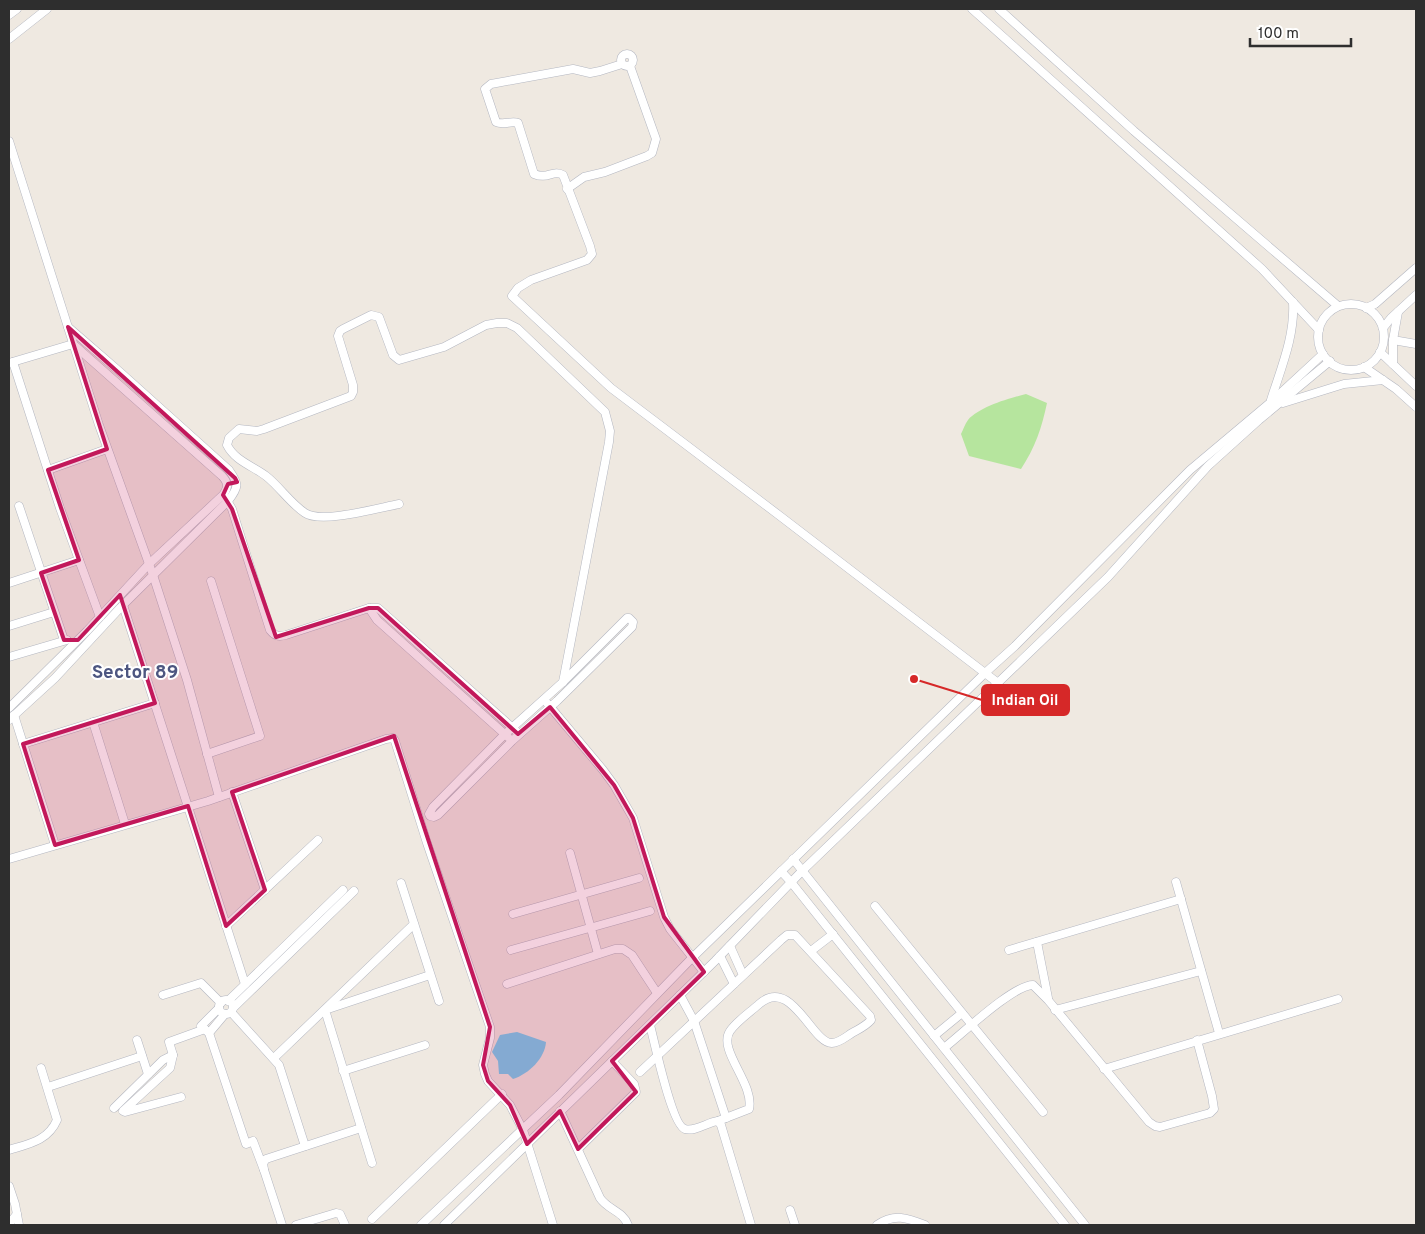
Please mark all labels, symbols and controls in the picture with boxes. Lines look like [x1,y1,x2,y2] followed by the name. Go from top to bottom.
[1250,15,1351,47] scale bar
[1258,25,1299,44] text: 100 m
[92,661,178,685] district label: Sector 89
[982,685,1069,715] callout: Indian Oil
[992,692,1058,711] text: Indian Oil

